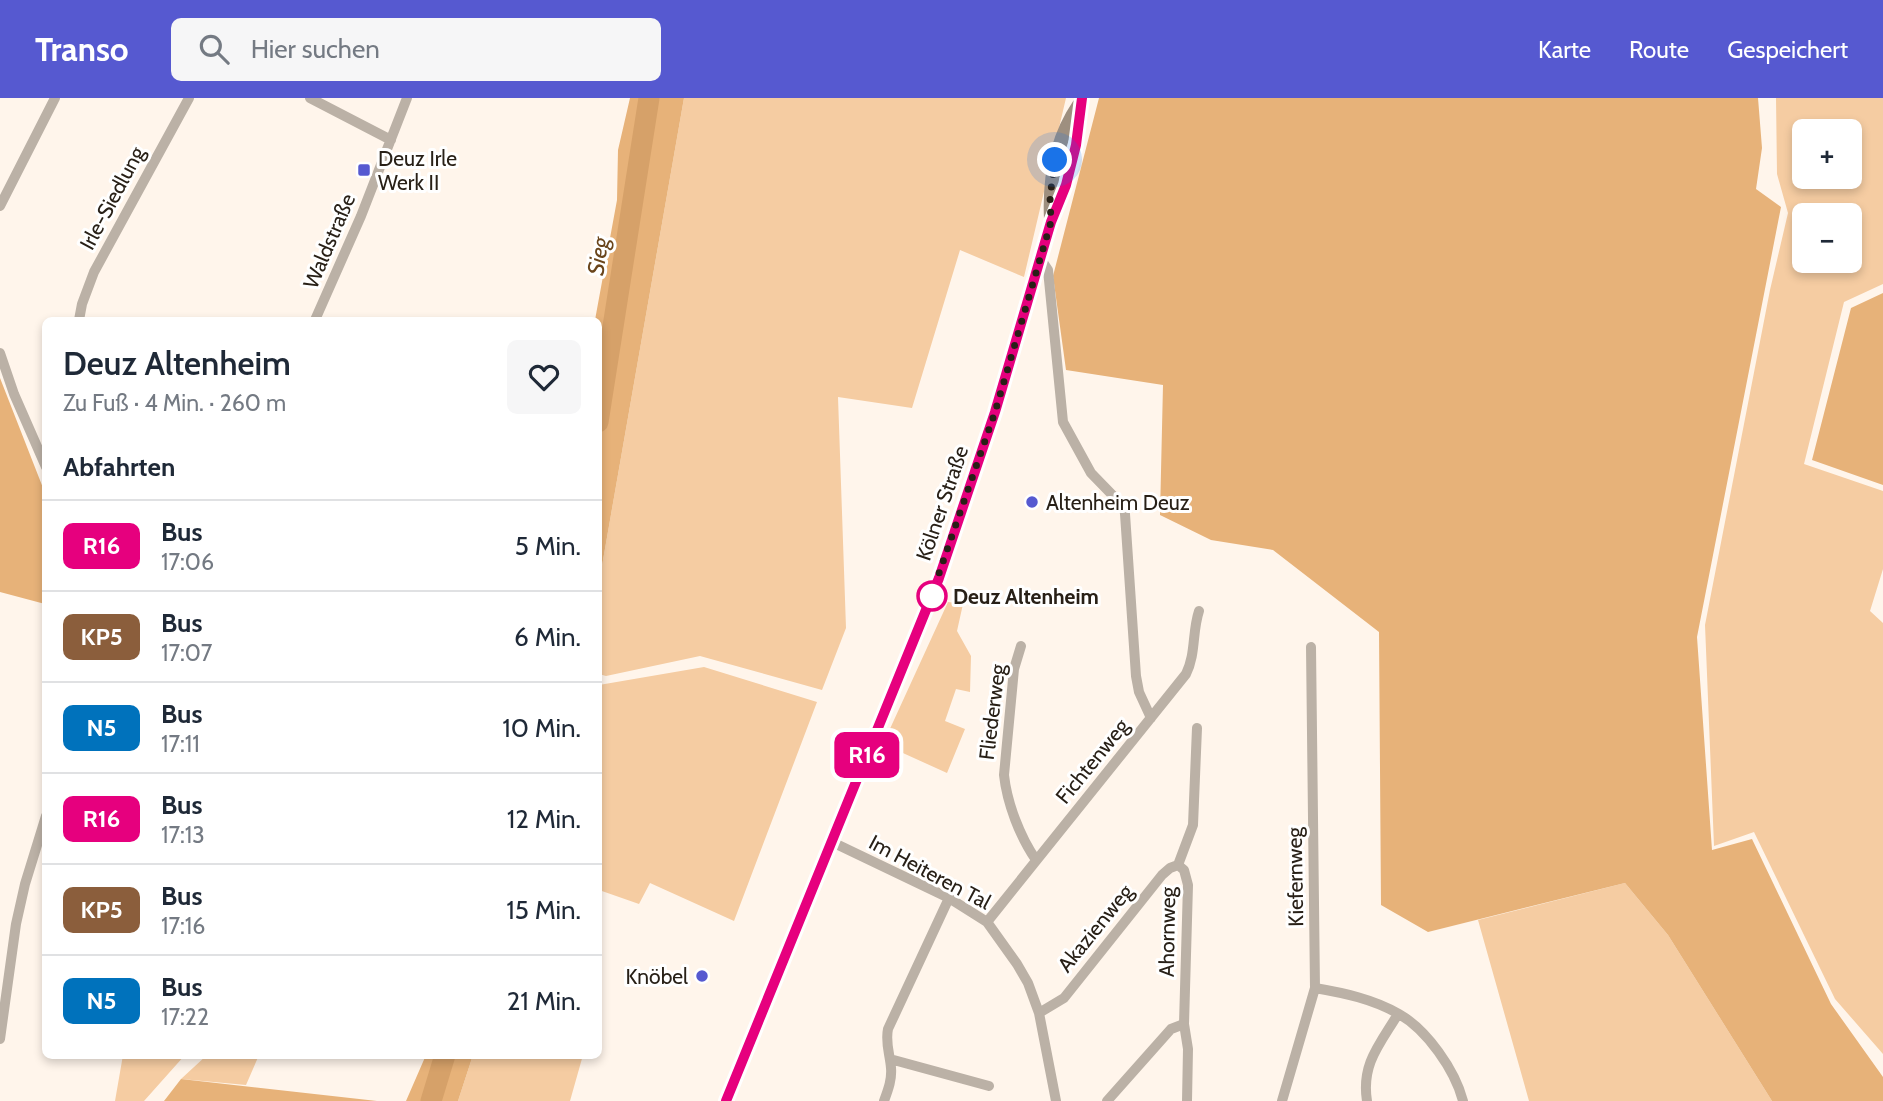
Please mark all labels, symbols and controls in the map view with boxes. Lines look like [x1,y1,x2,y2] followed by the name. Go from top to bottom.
[171,18,661,81] search box
[35,29,129,69] text: Transo
[195,30,233,68] icon: search
[251,33,380,65] text: Hier suchen
[1538,35,1591,64] text: Karte
[1629,35,1689,64] text: Route
[1727,35,1848,64] text: Gespeichert
[1792,119,1862,273] map controls
[1792,119,1862,189] button: +
[74,142,150,254] street label: Irle-Siedlung
[1037,142,1072,177] your location
[378,146,457,195] place label: Deuz Irle Werk II
[356,162,372,178] marker: Deuz Irle Werk II
[298,190,360,292] street label: Waldstraße
[1792,203,1862,273] button: −
[581,233,615,277] water label: Sieg
[507,340,581,414] button: heart
[63,343,291,383] text: Deuz Altenheim
[63,389,286,417] text: Zu Fuß · 4 Min. · 260 m
[911,442,973,564] street label: Kölner Straße
[63,451,175,483] text: Abfahrten
[1046,490,1190,515] place label: Altenheim Deuz
[1024,494,1040,510] marker: Altenheim Deuz
[161,516,202,548] text: Bus
[515,530,581,562] text: 5 Min.
[83,531,120,560] text: R16
[161,548,214,576] text: 17:06
[917,581,947,611] marker: Deuz Altenheim
[953,584,1099,609] place label: Deuz Altenheim
[161,607,202,639] text: Bus
[514,621,581,653] text: 6 Min.
[80,622,123,651] text: KP5
[161,639,212,667] text: 17:07
[974,662,1010,761] street label: Fliederweg
[161,698,202,730] text: Bus
[502,712,581,744] text: 10 Min.
[87,713,116,742] text: N5
[1050,713,1134,808] street label: Fichtenweg
[161,730,200,758] text: 17:11
[827,732,907,778] line badge: R16
[848,740,886,769] text: R16
[161,789,202,821] text: Bus
[507,803,581,835] text: 12 Min.
[83,804,120,833] text: R16
[161,821,205,849] text: 17:13
[1282,826,1308,927] street label: Kiefernweg
[865,829,995,915] street label: Im Heiteren Tal
[1052,879,1138,977] street label: Akazienweg
[161,880,202,912] text: Bus
[1154,886,1180,977] street label: Ahornweg
[506,894,581,926] text: 15 Min.
[80,895,123,924] text: KP5
[161,912,205,940] text: 17:16
[625,964,688,989] place label: Knöbel
[694,968,710,984] marker: Knöbel
[161,971,202,1003] text: Bus
[507,985,581,1017] text: 21 Min.
[87,986,116,1015] text: N5
[161,1003,209,1031] text: 17:22

